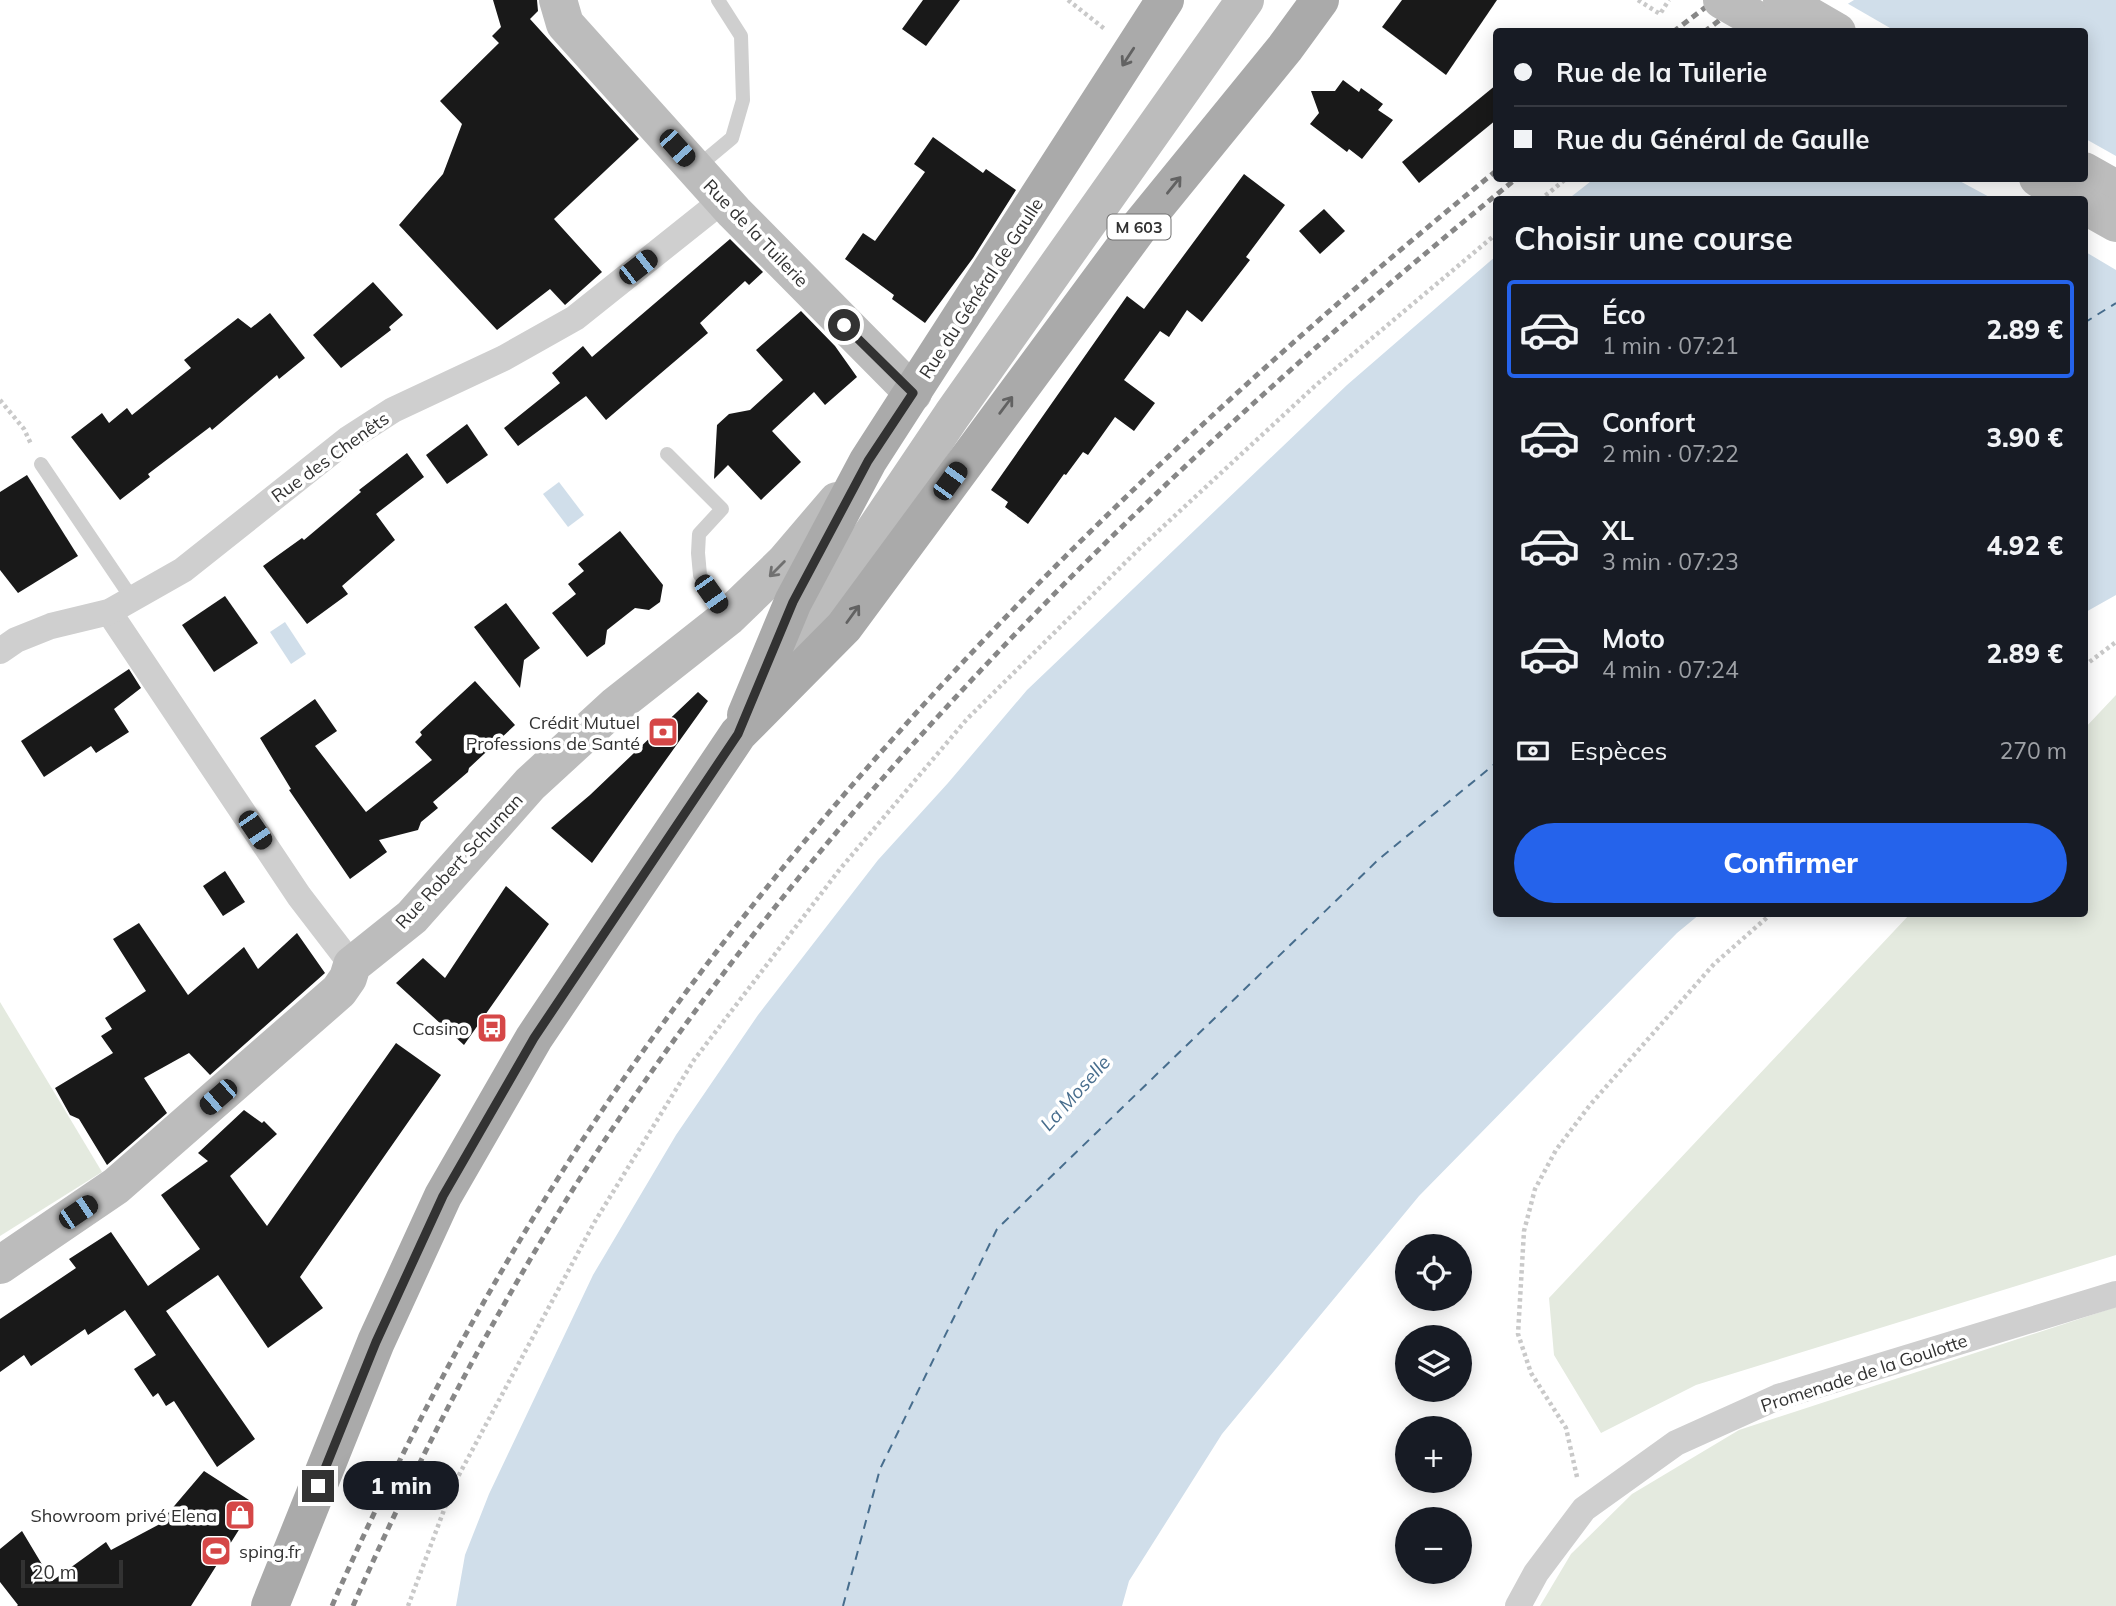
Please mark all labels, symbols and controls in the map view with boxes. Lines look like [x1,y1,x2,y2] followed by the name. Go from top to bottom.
[1121,47,1135,67] one-way arrow
[1556,56,1767,89] text: Rue de la Tuilerie
[1556,123,1870,156] text: Rue du Général de Gaulle
[656,125,699,171] car
[699,174,813,292] street label: Rue de la Tuilerie
[1166,176,1181,194] one-way arrow
[914,193,1048,383] street label: Rue du Général de Gaulle
[1108,215,1170,240] road number: M 603
[1514,218,1793,258] text: Choisir une course
[615,246,662,288] car
[1518,298,1581,361] icon: car
[1602,298,1646,331] text: Éco
[828,309,860,341] route start
[1987,313,2063,346] text: 2.89 €
[1602,331,1739,360] text: 1 min · 07:21
[999,396,1014,415] one-way arrow
[1518,406,1581,469] icon: car
[1602,406,1695,439] text: Confort
[267,407,393,507] street label: Rue des Chenêts
[1987,421,2063,454] text: 3.90 €
[1602,439,1739,468] text: 2 min · 07:22
[930,458,971,504] car
[1518,514,1581,577] icon: car
[1602,514,1634,547] text: XL
[1987,529,2063,562] text: 4.92 €
[1602,547,1739,576] text: 3 min · 07:23
[769,561,786,578] one-way arrow
[691,571,732,617] car
[846,605,860,624] one-way arrow
[1518,622,1581,685] icon: car
[1602,622,1665,655] text: Moto
[1987,637,2063,670] text: 2.89 €
[1602,655,1739,684] text: 4 min · 07:24
[466,711,640,755] place label: Crédit Mutuel Professions de Santé
[646,715,680,749] bank icon: Crédit Mutuel Professions de Santé
[1514,732,1552,770] icon: cash
[1570,734,1667,767] text: Espèces
[1999,736,2067,765] text: 270 m
[390,789,528,933] street label: Rue Robert Schuman
[235,807,276,853] car
[1514,823,2067,903] button: Confirmer
[475,1011,509,1045] bus stop icon: Casino
[412,1017,469,1040] place label: Casino
[1035,1050,1115,1136] water label: La Moselle
[196,1075,241,1119] car
[55,1192,102,1232] car
[1395,1234,1472,1584] map controls
[1395,1234,1472,1311] button: locate
[1395,1325,1472,1402] button: layers
[1758,1329,1970,1417] street label: Promenade de la Goulotte
[1395,1416,1472,1493] button: +
[342,1462,458,1510] callout: 1 min
[302,1470,334,1502] route end
[370,1471,432,1500] text: 1 min
[223,1498,257,1532] shop icon: Showroom privé Elena
[30,1504,217,1527] place label: Showroom privé Elena
[1395,1507,1472,1584] button: −
[199,1534,233,1568] sports icon: sping.fr
[239,1540,301,1563] place label: sping.fr
[21,1557,122,1589] scale bar
[32,1560,76,1584] text: 20 m

